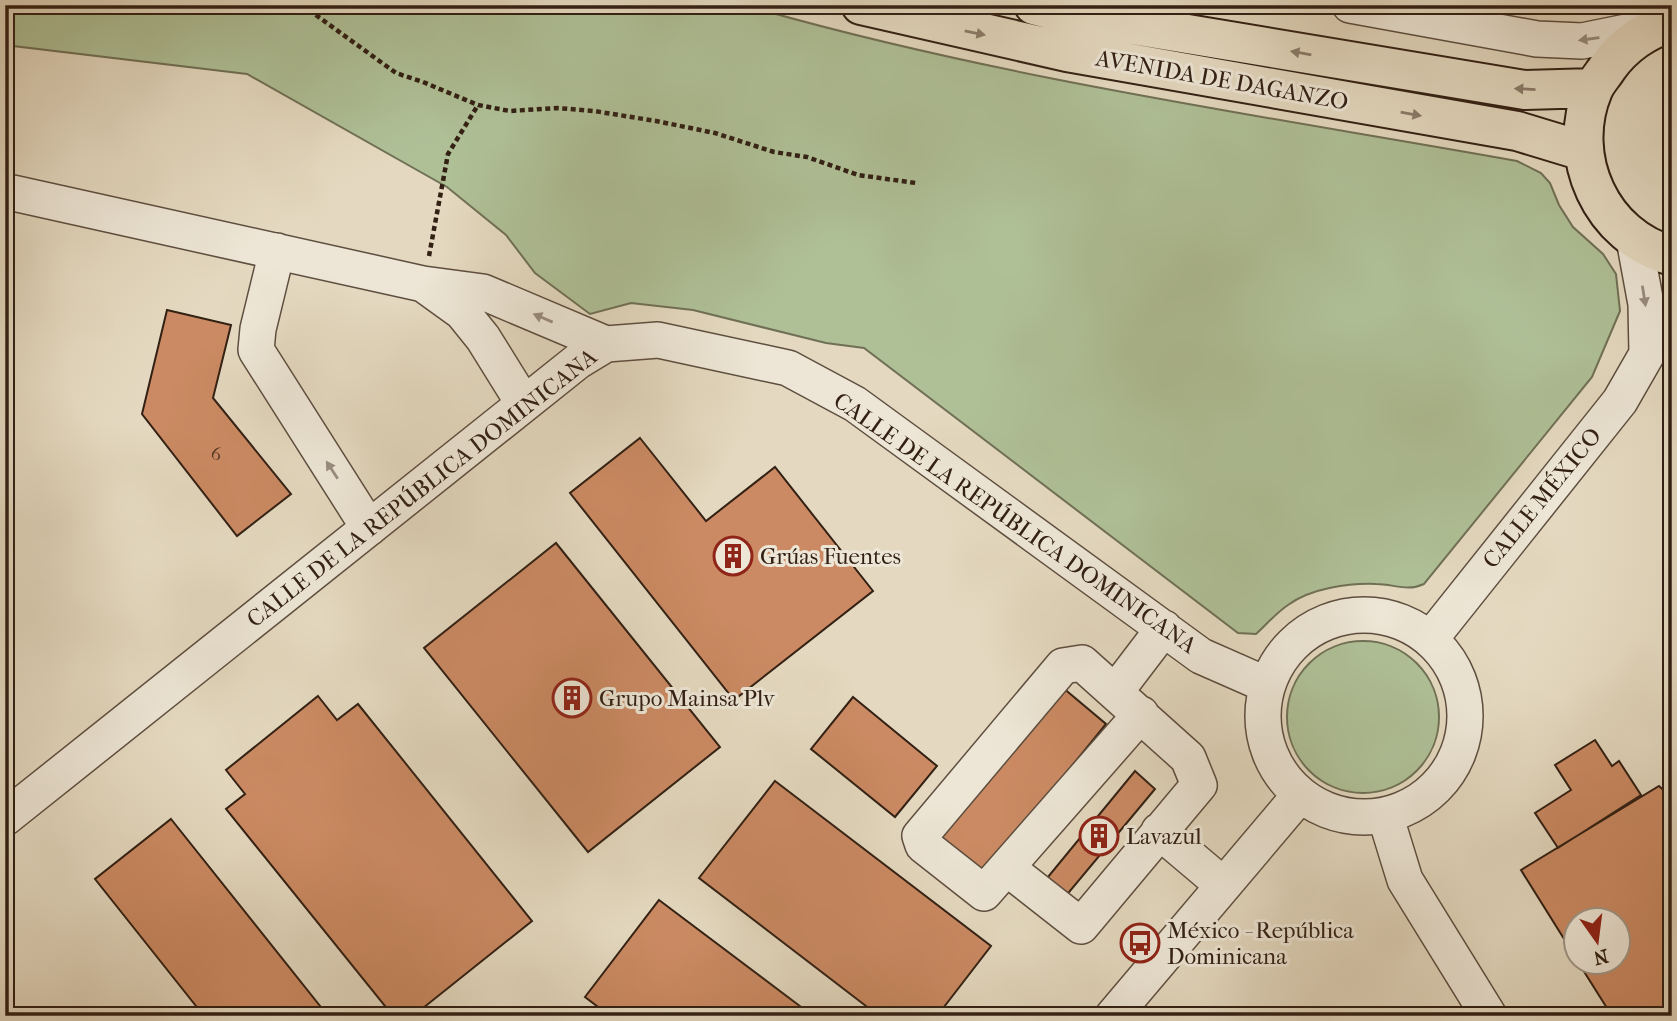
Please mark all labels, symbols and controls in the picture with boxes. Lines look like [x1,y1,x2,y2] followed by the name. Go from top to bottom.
[964,27,986,38] one-way arrow
[1577,34,1599,45] one-way arrow
[1093,44,1350,116] street label: AVENIDA DE DAGANZO
[1290,47,1312,58] one-way arrow
[1514,83,1536,94] one-way arrow
[1400,109,1422,120] one-way arrow
[1639,285,1650,307] one-way arrow
[532,312,553,323] one-way arrow
[242,342,603,633] street label: CALLE DE LA REPÚBLICA DOMINICANA
[828,387,1202,660] street label: CALLE DE LA REPÚBLICA DOMINICANA
[1477,422,1607,574] street label: CALLE MÉXICO
[211,443,222,465] house number: 6
[326,460,339,480] one-way arrow
[712,535,754,577] building icon: Grúas Fuentes
[760,543,901,570] place label: Grúas Fuentes
[551,677,593,719] building icon: Grupo Mainsa Plv
[599,685,776,712] place label: Grupo Mainsa Plv
[1078,815,1120,857] building icon: Lavazul
[1126,823,1202,850] place label: Lavazul
[1562,906,1632,976] north arrow
[1167,917,1354,970] place label: México - República Dominicana
[1119,922,1161,964] bus stop icon: México - República Dominicana
[1591,944,1611,969] text: N

